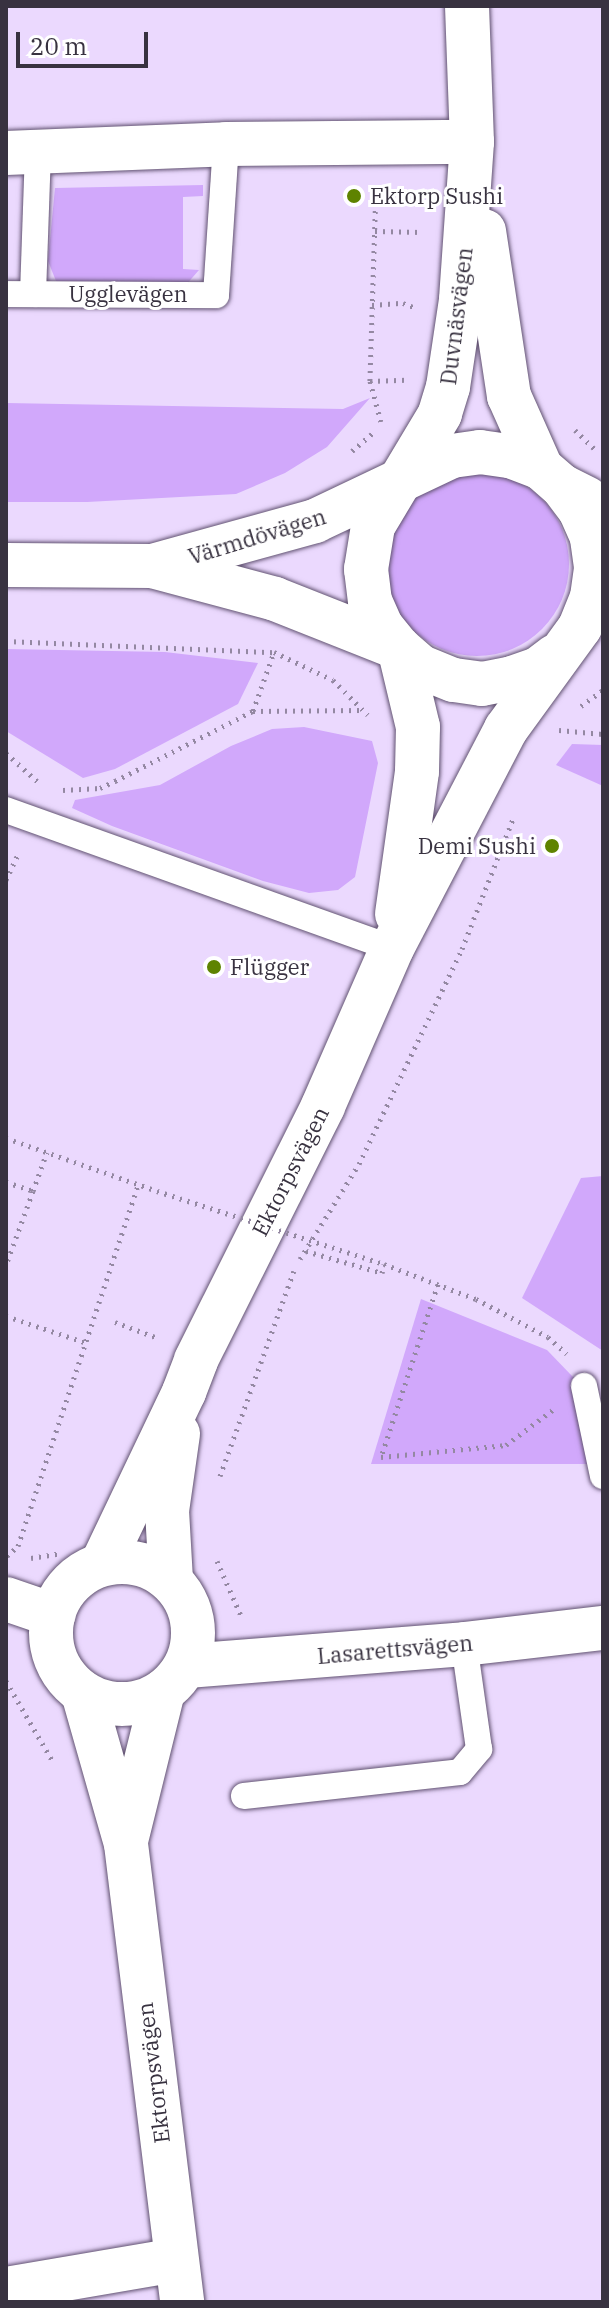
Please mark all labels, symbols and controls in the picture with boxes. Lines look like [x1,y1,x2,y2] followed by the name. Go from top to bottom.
[20,16,152,66] scale bar
[30,30,87,62] text: 20 m
[370,183,503,209] place label: Ektorp Sushi
[345,187,363,205] marker: Ektorp Sushi
[434,246,478,386] street label: Duvnäsvägen
[68,281,188,307] street label: Ugglevägen
[185,503,329,569] street label: Värmdövägen
[418,833,536,859] place label: Demi Sushi
[543,837,561,855] marker: Demi Sushi
[230,954,309,980] place label: Flügger
[205,958,223,976] marker: Flügger
[246,1102,334,1240] street label: Ektorpsvägen
[316,1629,474,1669] street label: Lasarettsvägen
[131,2001,175,2145] street label: Ektorpsvägen

